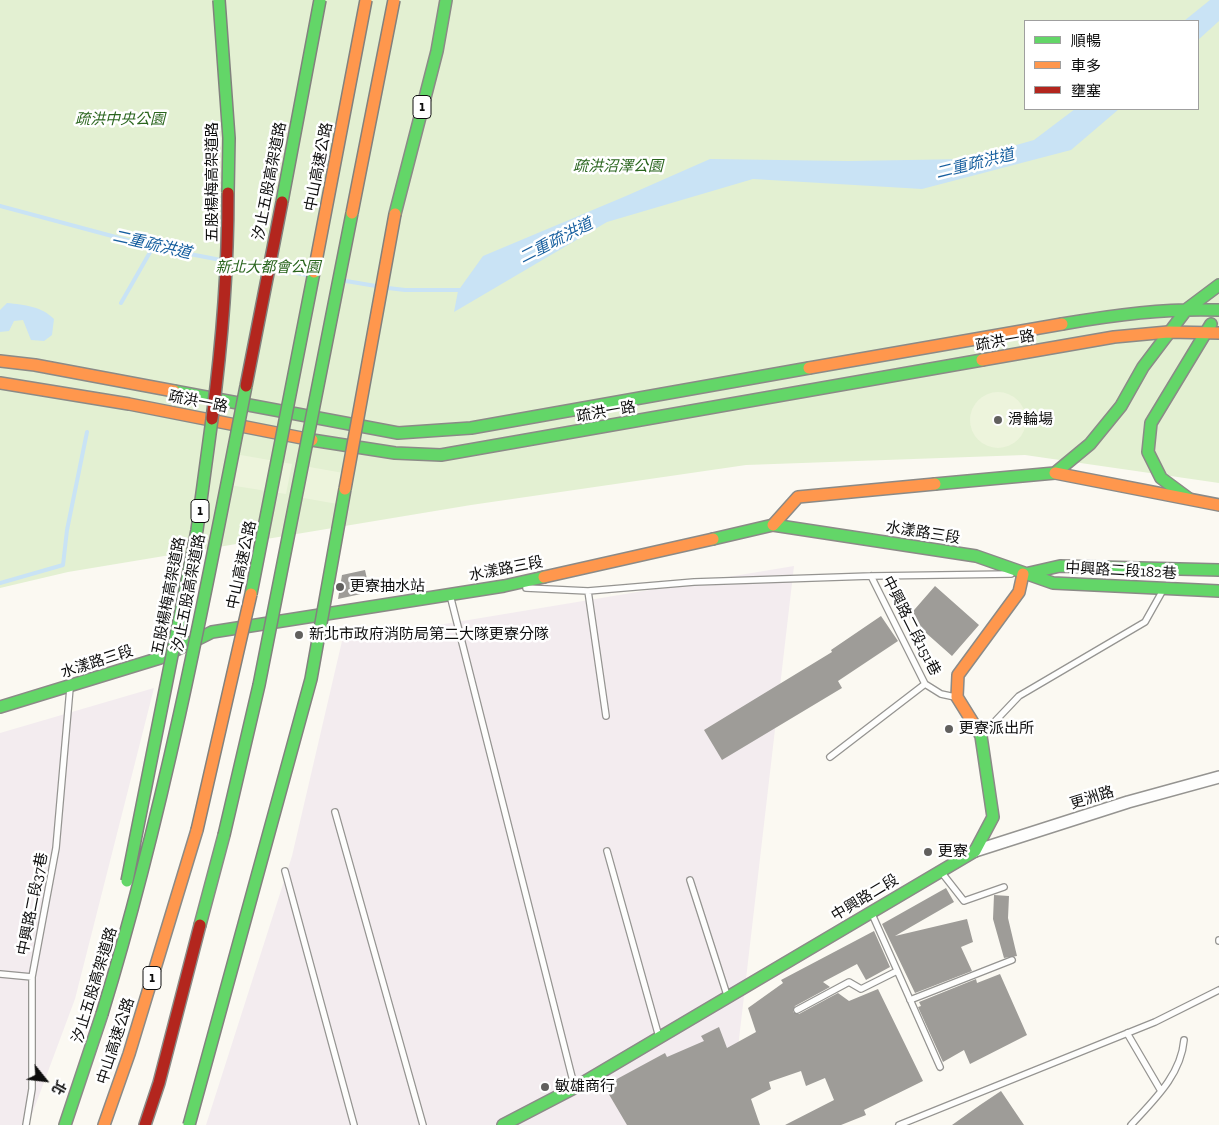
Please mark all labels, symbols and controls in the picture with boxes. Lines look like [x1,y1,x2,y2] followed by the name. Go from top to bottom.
[1024,20,1199,110] legend
[1071,32,1101,50] text: 順暢
[1071,57,1101,75] text: 車多
[1071,82,1101,100] text: 壅塞
[413,95,431,118] road number: 1
[75,111,165,129] park label: 疏洪中央公園
[250,120,290,242] street label: 汐止五股高架道路
[302,121,336,213] street label: 中山高速公路
[204,122,222,242] street label: 五股楊梅高架道路
[934,145,1016,183] water label: 二重疏洪道
[573,158,663,176] park label: 疏洪沼澤公園
[516,214,596,268] water label: 二重疏洪道
[111,227,193,263] water label: 二重疏洪道
[216,259,320,277] park label: 新北大都會公園
[974,327,1036,355] street label: 疏洪一路
[167,387,229,417] street label: 疏洪一路
[575,398,637,426] street label: 疏洪一路
[1008,411,1053,429] place label: 滑輪場
[992,414,1004,426] marker: 滑輪場
[191,500,209,522] road number: 1
[885,518,961,548] street label: 水漾路三段
[224,519,260,611] street label: 中山高速公路
[169,532,209,654] street label: 汐止五股高架道路
[149,535,189,657] street label: 五股楊梅高架道路
[467,553,545,585] street label: 水漾路三段
[1065,559,1177,583] street label: 中興路二段182巷
[878,573,944,679] street label: 中興路二段151巷
[350,578,425,596] place label: 更寮抽水站
[334,581,346,593] marker: 更寮抽水站
[309,626,549,644] place label: 新北市政府消防局第二大隊更寮分隊
[293,629,305,641] marker: 新北市政府消防局第二大隊更寮分隊
[59,642,135,682] street label: 水漾路三段
[959,720,1034,738] place label: 更寮派出所
[943,723,955,735] marker: 更寮派出所
[1068,783,1116,813] street label: 更洲路
[938,843,968,861] place label: 更寮
[922,846,934,858] marker: 更寮
[14,851,52,957] street label: 中興路二段37巷
[828,871,902,925] street label: 中興路二段
[69,925,121,1045] street label: 汐止五股高架道路
[143,966,161,990] road number: 1
[94,995,138,1087] street label: 中山高速公路
[20,1055,70,1105] north arrow
[48,1077,69,1098] text: 北
[555,1078,615,1096] place label: 敏雄商行
[539,1081,551,1093] marker: 敏雄商行

